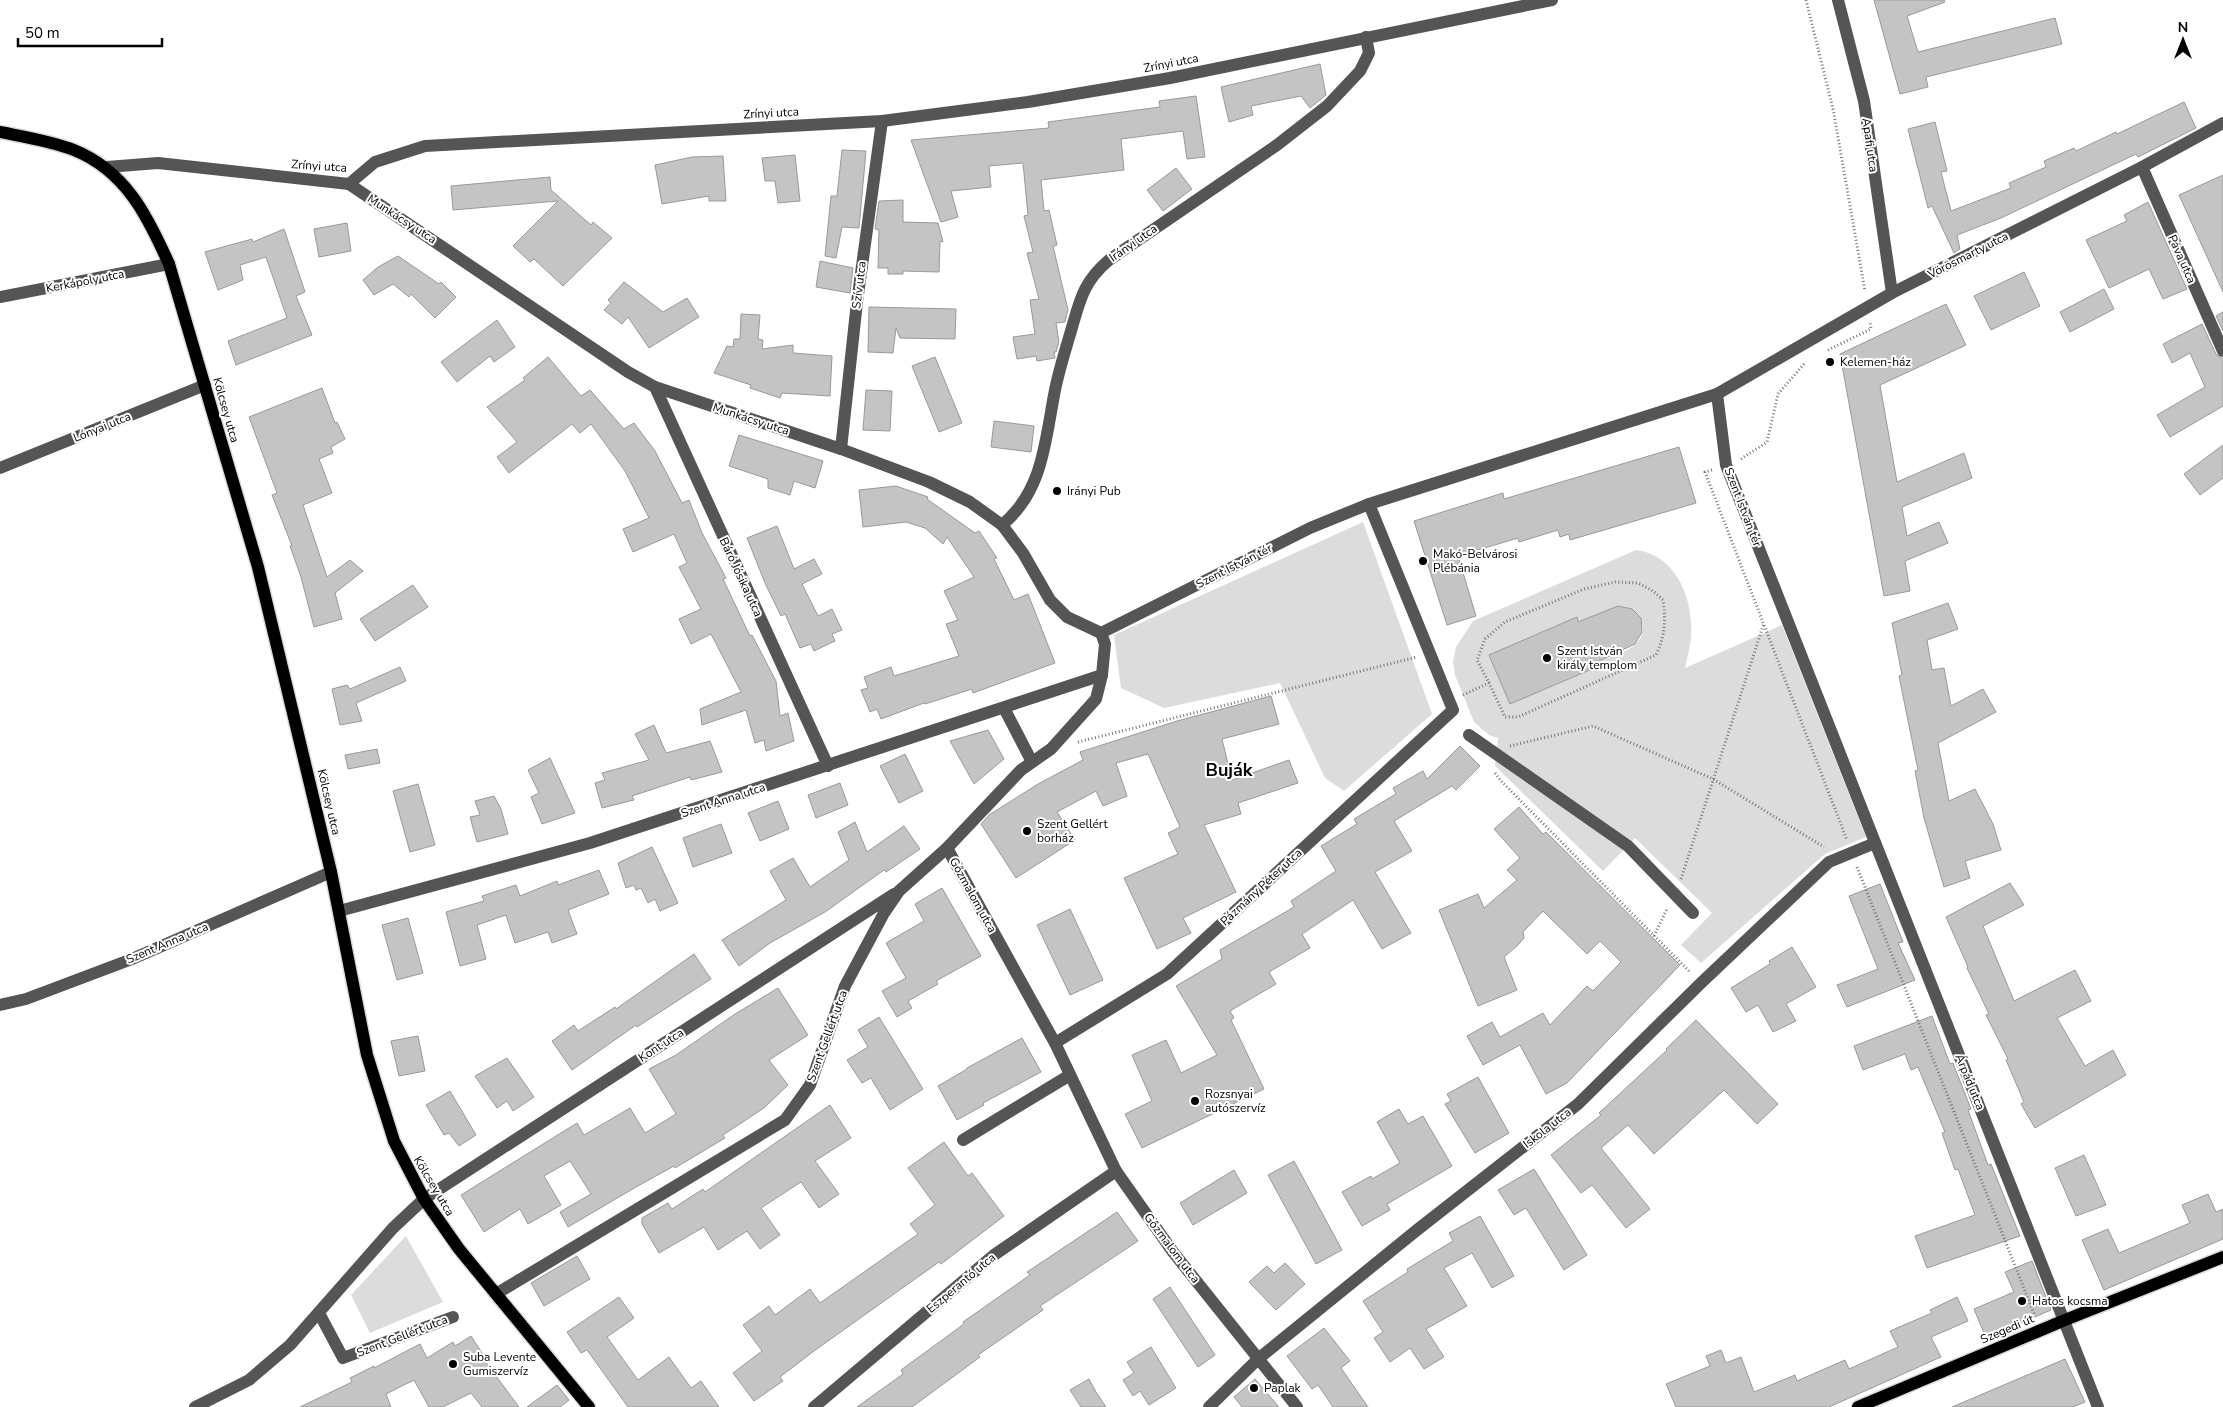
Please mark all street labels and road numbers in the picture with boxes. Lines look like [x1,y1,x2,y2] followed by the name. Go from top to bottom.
[1142,50,1200,76] street label: Zrínyi utca
[743,104,799,122] street label: Zrínyi utca
[1858,117,1882,173] street label: Apafi utca
[291,156,347,176] street label: Zrínyi utca
[364,191,440,247] street label: Munkácsy utca
[1106,221,1160,265] street label: Irányi utca
[1924,228,2011,283] street label: Vörösmarty utca
[2164,232,2200,286] street label: Páva utca
[848,260,870,310] street label: Szív utca
[44,266,126,296] street label: Kerkápoly utca
[209,376,243,444] street label: Kölcsey utca
[711,399,791,439] street label: Munkácsy utca
[71,408,133,446] street label: Lónyai utca
[1721,465,1766,549] street label: Szent István tér
[716,535,766,619] street label: Báró Jósika utca
[1193,540,1275,592] street label: Szent István tér
[314,767,344,837] street label: Kölcsey utca
[679,779,767,821] street label: Szent Anna utca
[1217,845,1305,929] street label: Pázmány Péter utca
[946,854,1000,936] street label: Gőzmalom utca
[123,918,211,968] street label: Szent Anna utca
[803,988,851,1084] street label: Szent Gellért utca
[635,1024,687,1066] street label: Kont utca
[1951,1052,1989,1112] street label: Árpád utca
[1520,1104,1574,1152] street label: Iskola utca
[410,1153,458,1219] street label: Kölcsey utca
[1140,1210,1204,1286] street label: Gőzmalom utca
[923,1249,999,1317] street label: Eszperantó utca
[1978,1310,2037,1347] street label: Szegedi út
[354,1311,450,1361] street label: Szent Gellért utca

